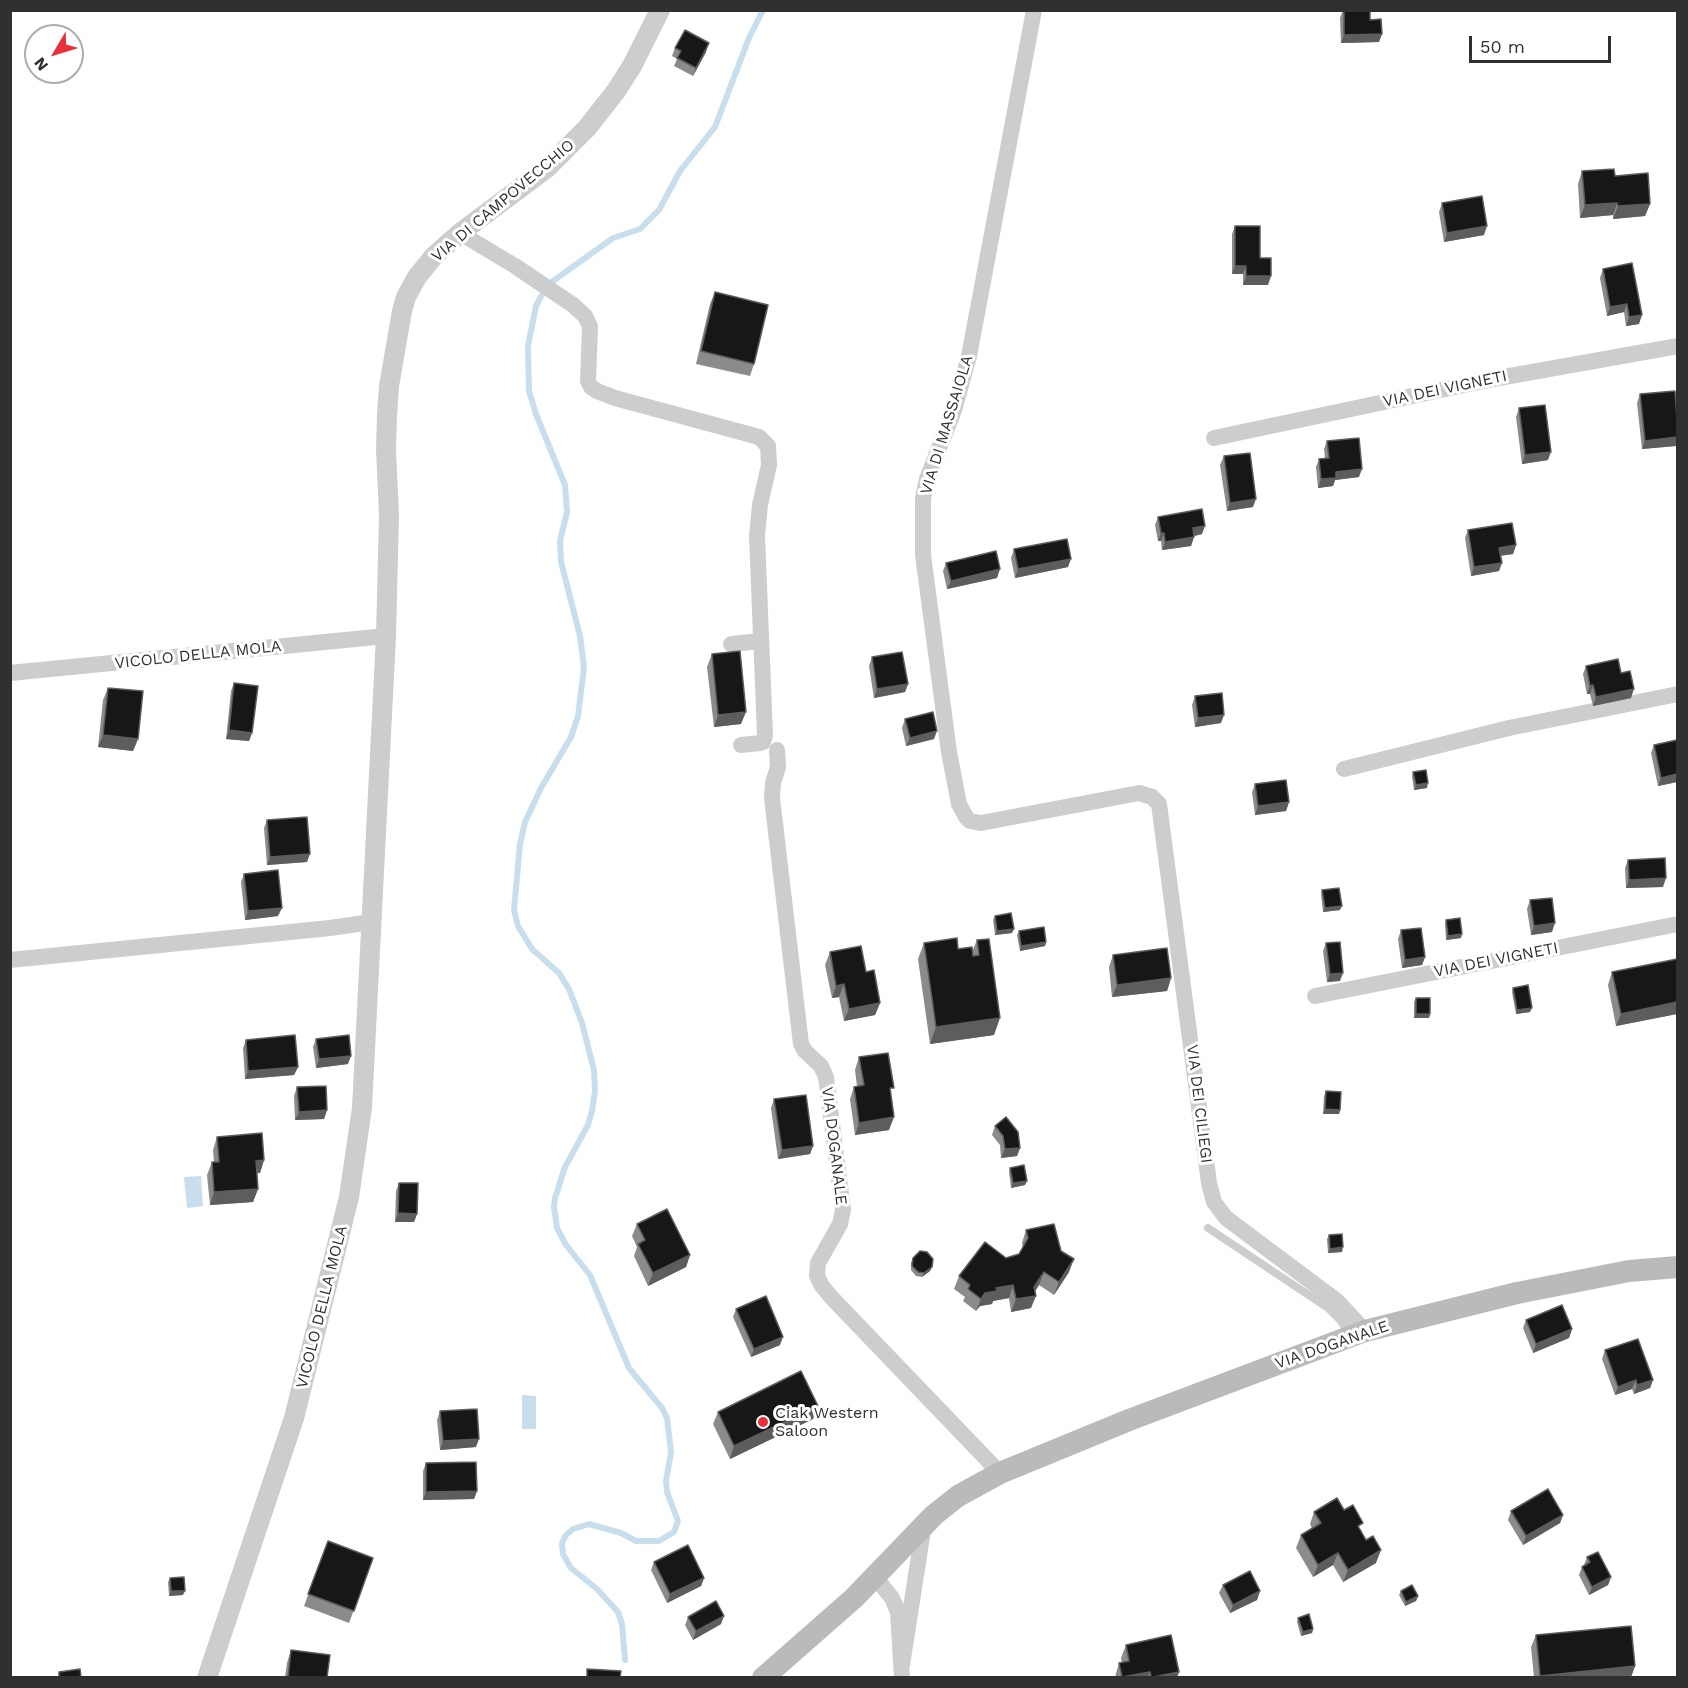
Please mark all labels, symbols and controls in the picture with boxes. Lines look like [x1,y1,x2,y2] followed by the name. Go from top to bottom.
[24,24,84,84] north arrow
[1472,24,1614,62] scale bar
[1480,36,1525,57] text: 50 m
[30,54,52,75] text: N
[428,136,578,266] street label: VIA DI CAMPOVECCHIO
[917,353,977,497] street label: VIA DI MASSAIOLA
[1381,367,1509,411] street label: VIA DEI VIGNETI
[114,637,282,673] street label: VICOLO DELLA MOLA
[1432,939,1560,981] street label: VIA DEI VIGNETI
[1182,1044,1216,1164] street label: VIA DEI CILIEGI
[817,1086,851,1206] street label: VIA DOGANALE
[292,1223,352,1391] street label: VICOLO DELLA MOLA
[1273,1317,1391,1373] street label: VIA DOGANALE
[775,1403,879,1441] place label: Ciak Western Saloon
[756,1415,770,1429] marker: Ciak Western Saloon

